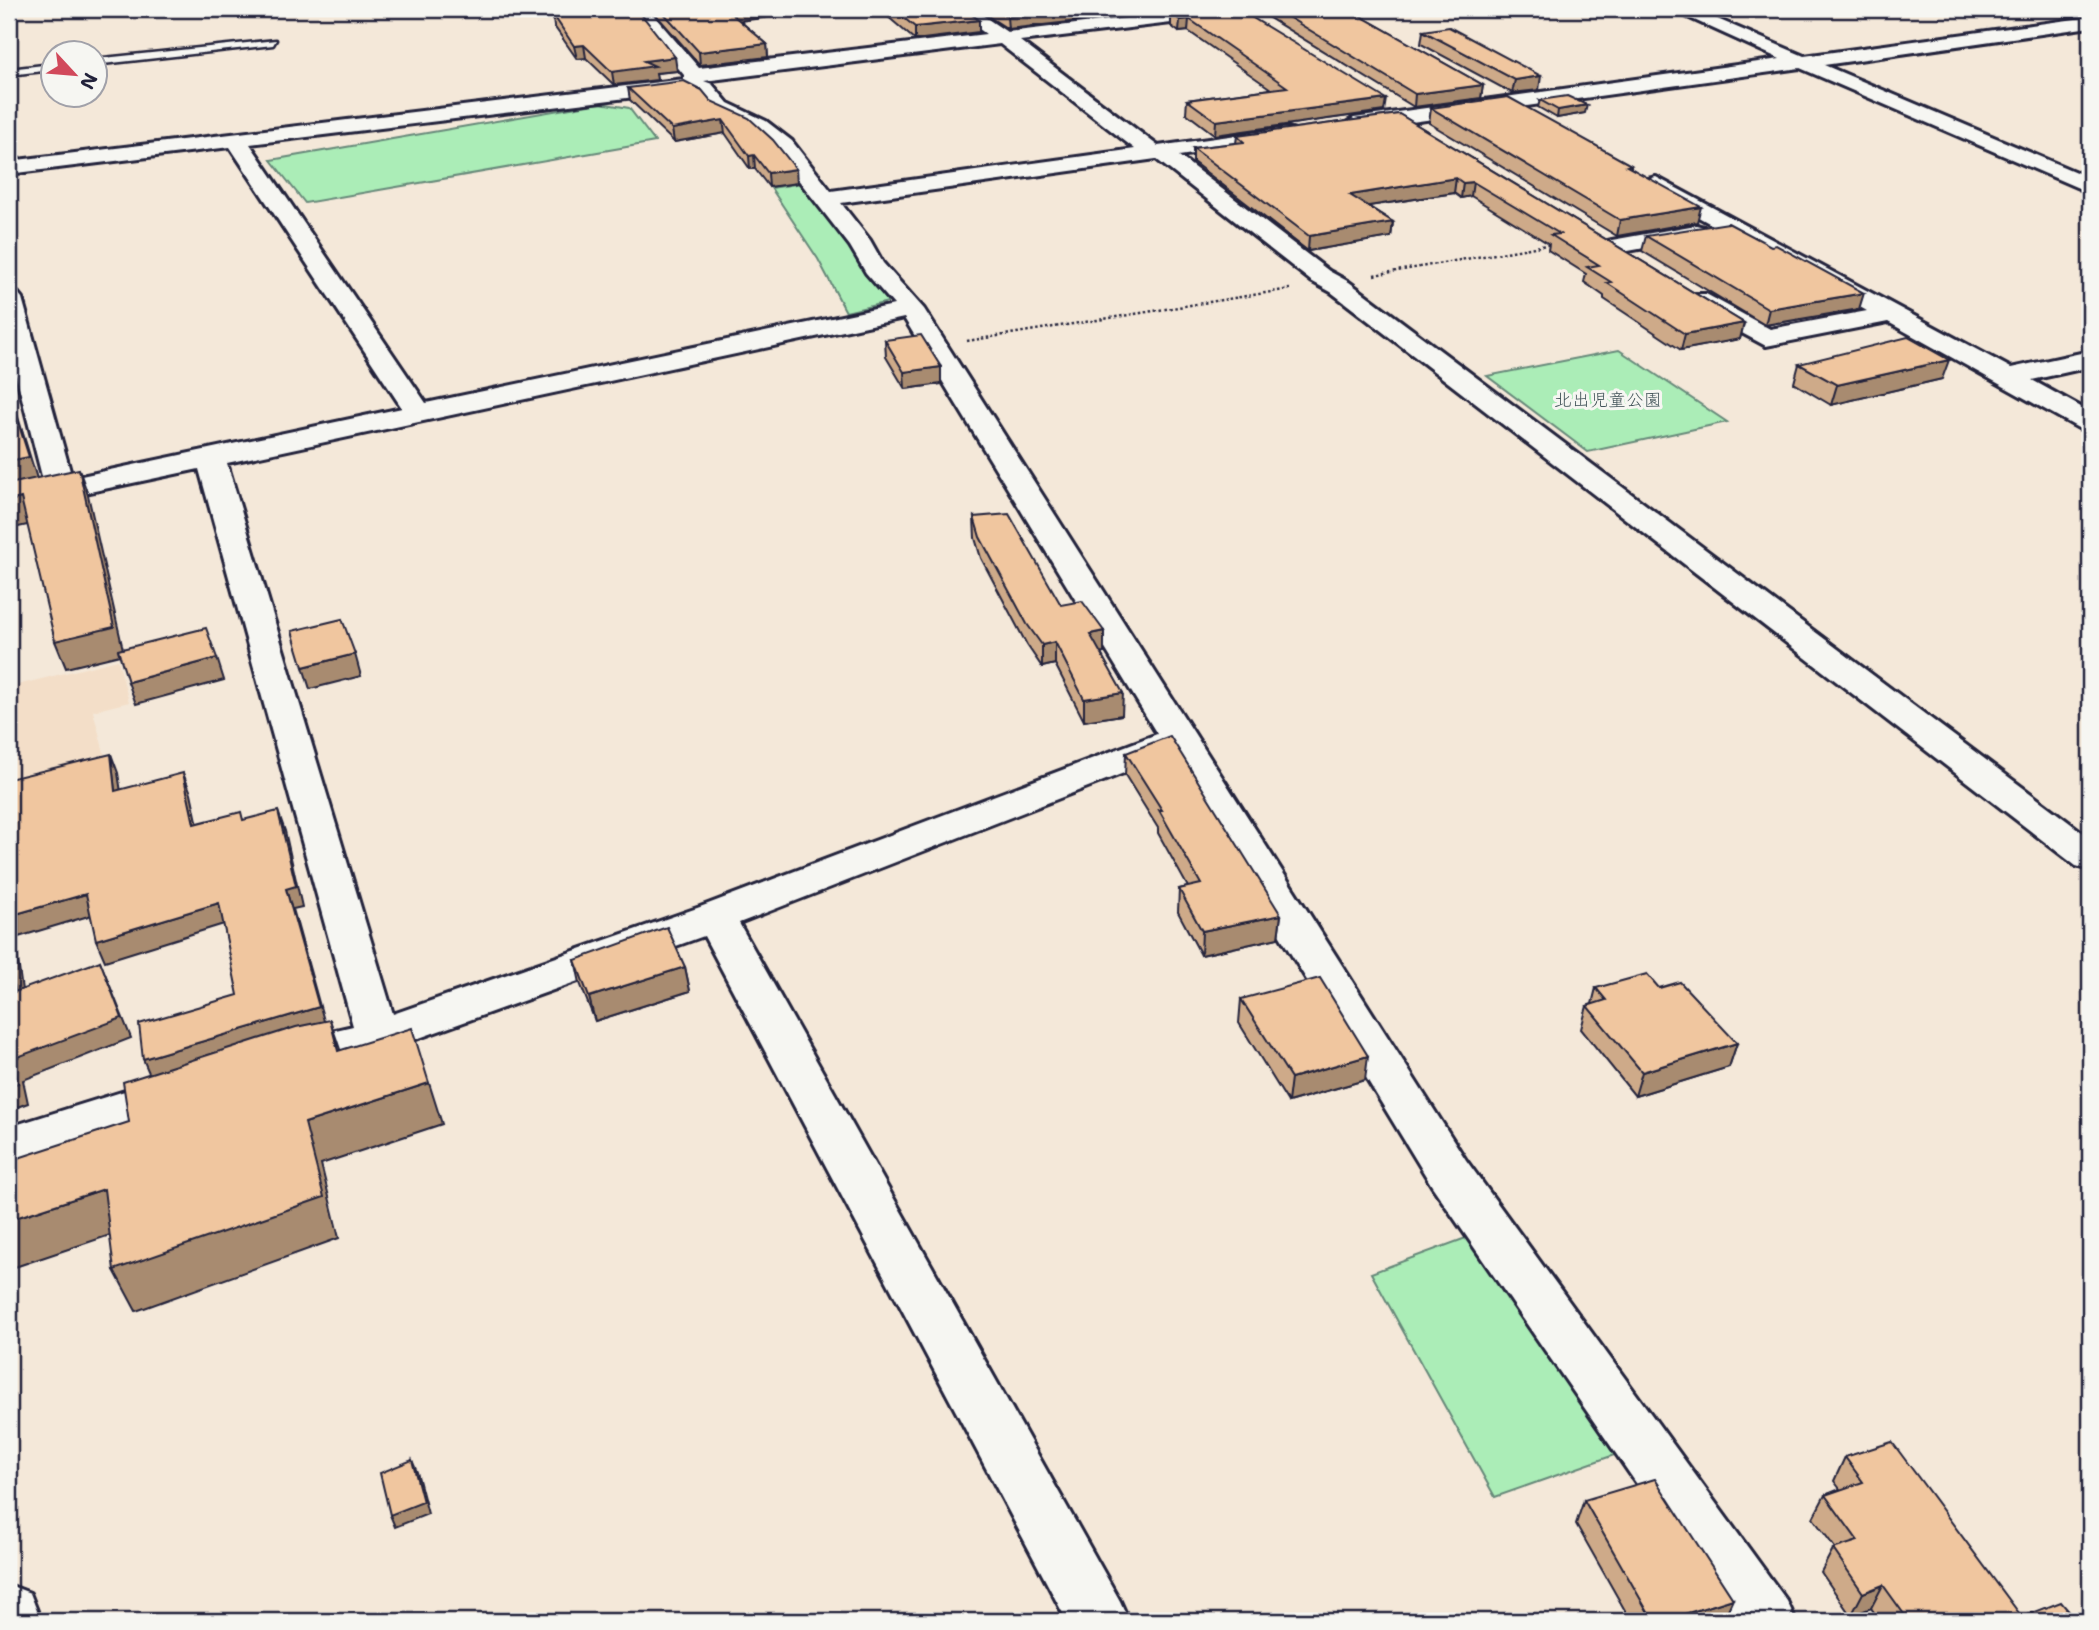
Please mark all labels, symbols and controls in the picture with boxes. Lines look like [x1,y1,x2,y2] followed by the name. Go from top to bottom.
[38,38,108,108] north arrow
[74,69,103,93] text: N
[1554,388,1662,412] park label: 北出児童公園

